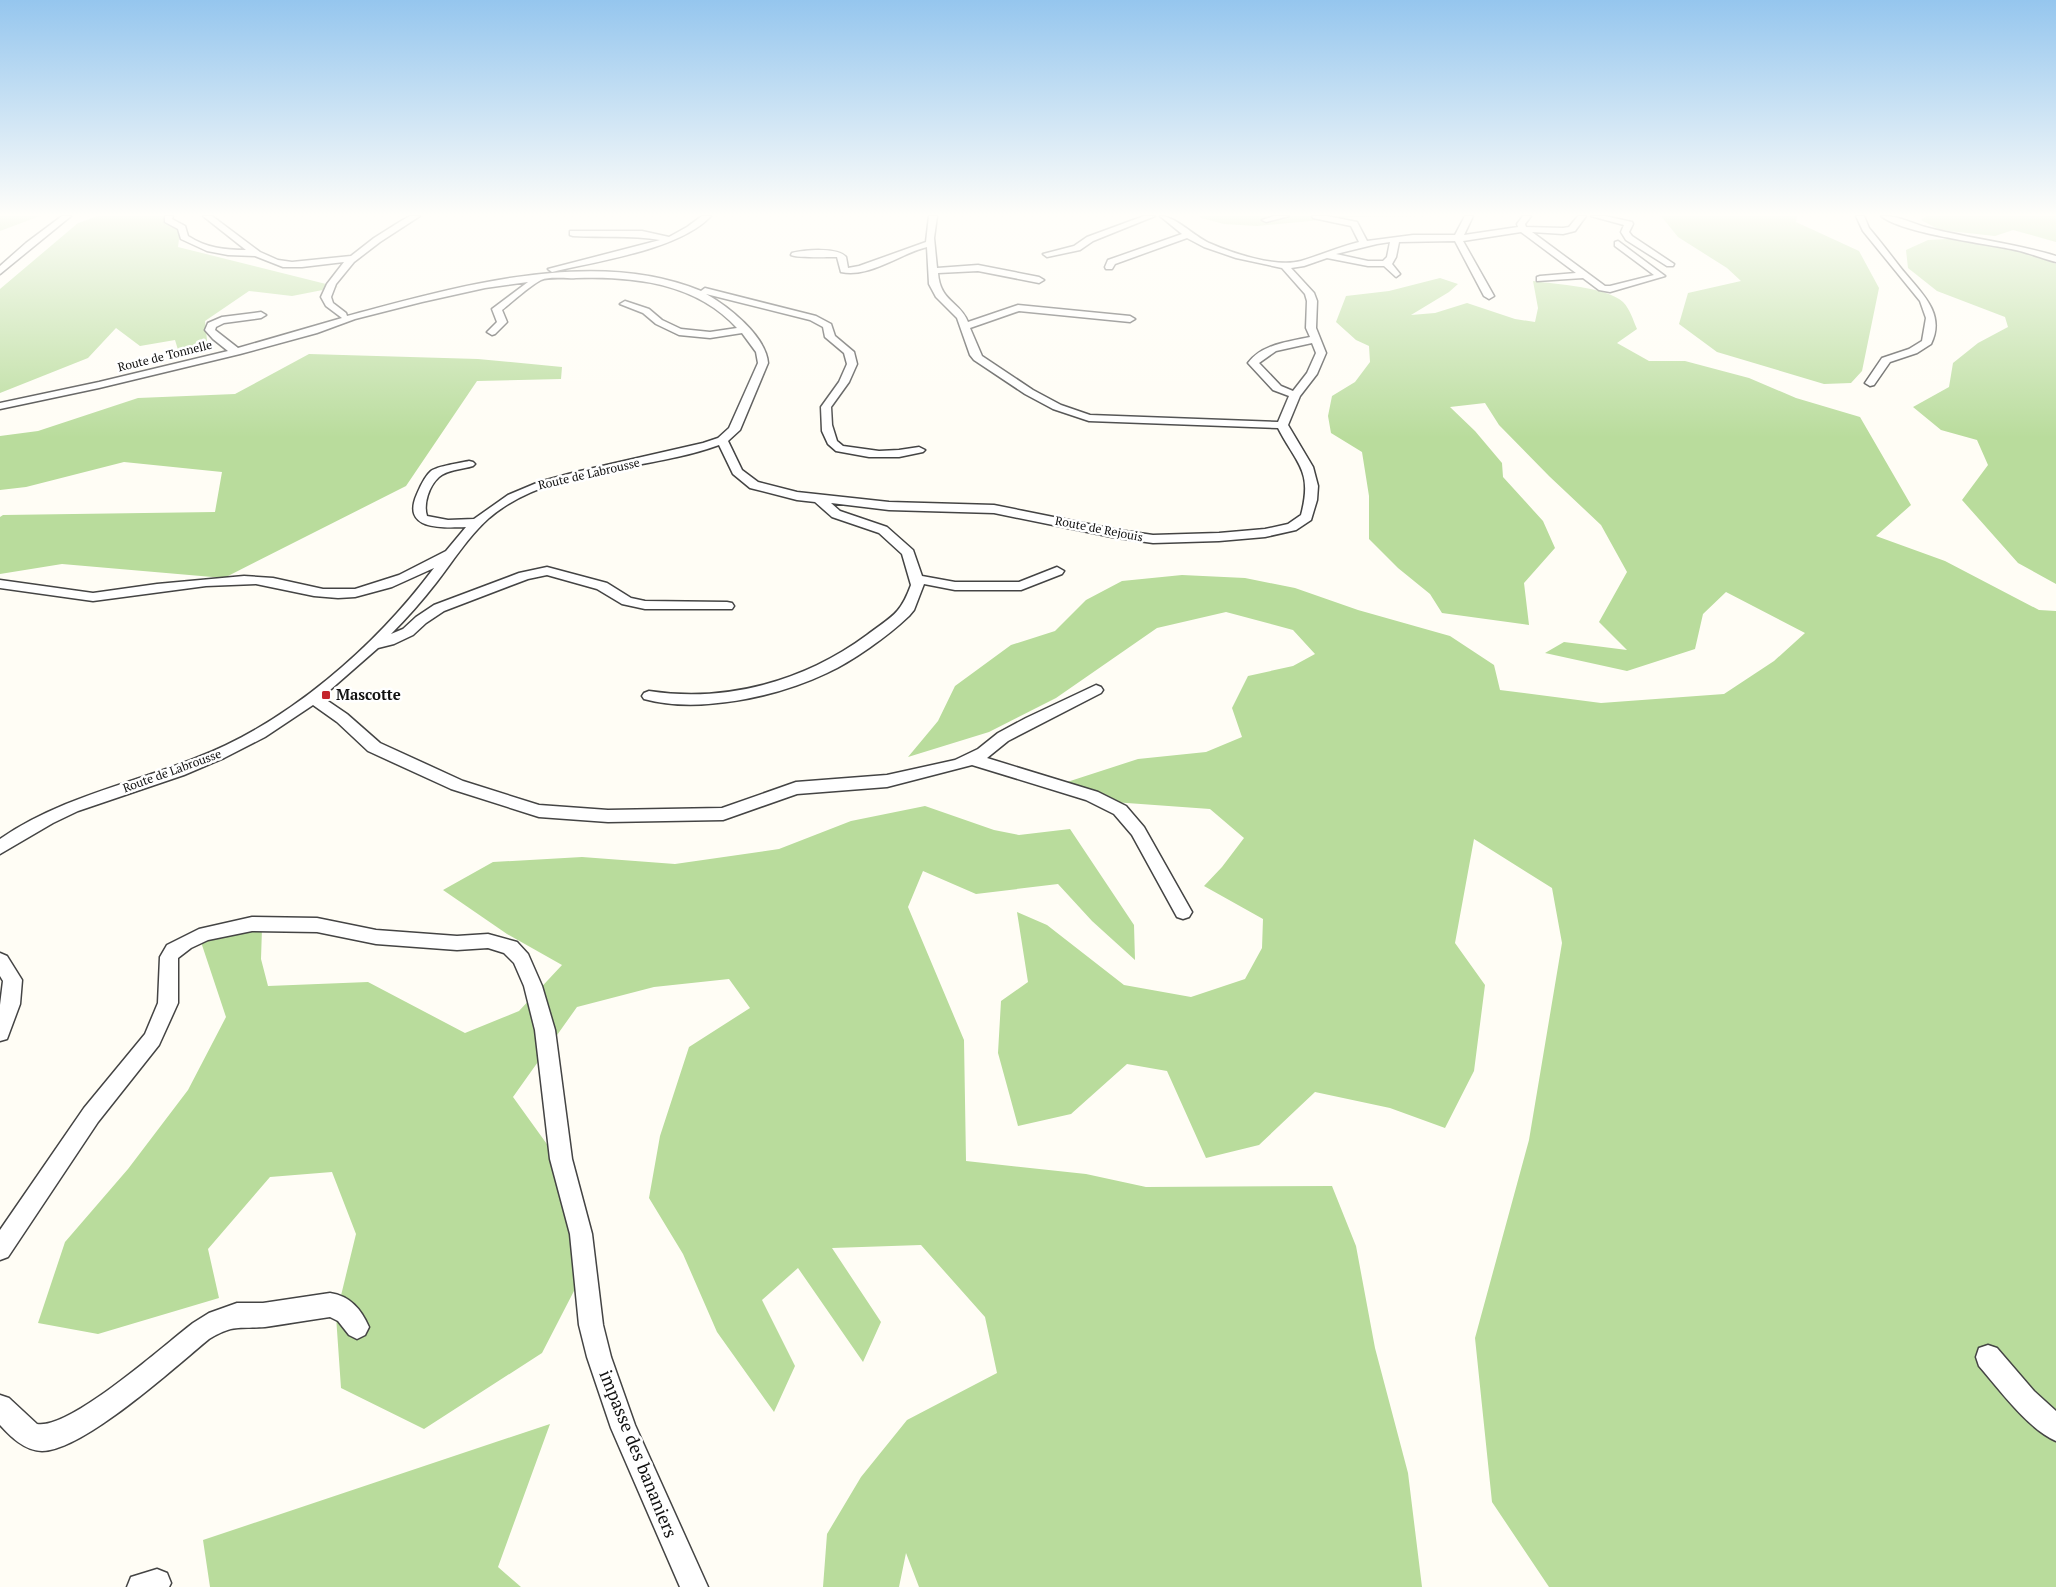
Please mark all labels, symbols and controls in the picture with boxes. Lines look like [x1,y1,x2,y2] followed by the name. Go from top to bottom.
[116,337,214,375] street label: Route de Tonnelle
[537,455,641,492] street label: Route de Labrousse
[1054,513,1144,544] street label: Route de Rejouis
[336,684,401,704] place label: Mascotte
[320,689,332,701] marker: Mascotte
[121,746,223,795] street label: Route de Labrousse
[594,1366,684,1541] street label: impasse des bananiers

